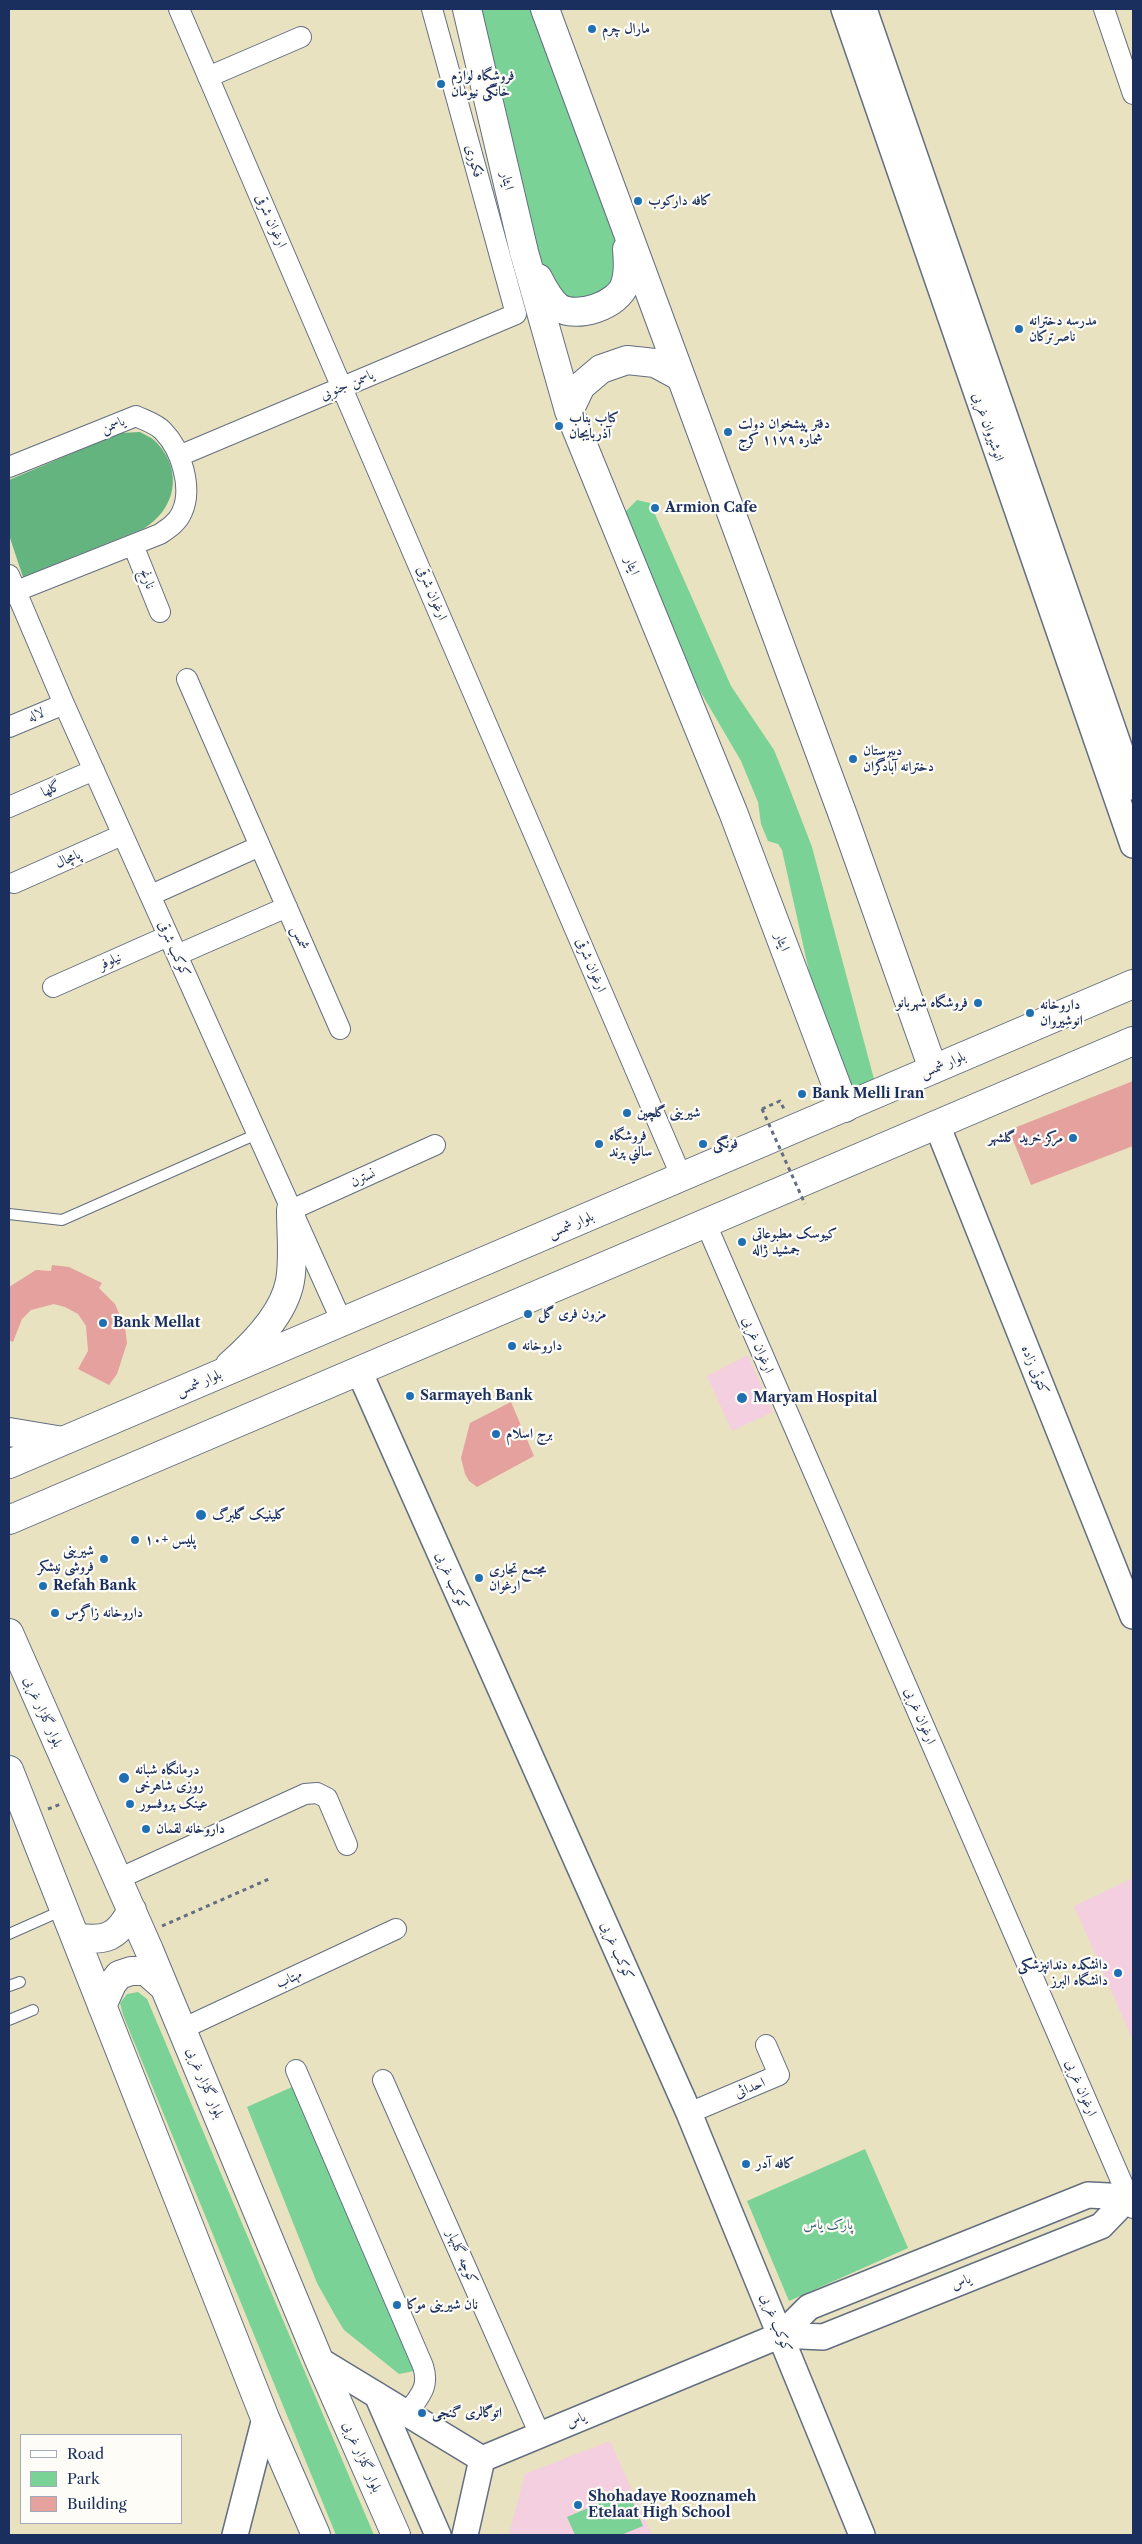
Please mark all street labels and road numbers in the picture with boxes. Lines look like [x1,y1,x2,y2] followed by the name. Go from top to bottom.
[462,143,486,179] street label: فکوری
[497,170,517,192] street label: ایثار
[252,191,290,251] street label: ارغوان شرقی
[318,366,376,404] street label: یاسمن جنوبی
[968,391,1008,463] street label: انوشیروان غربی
[99,413,127,437] street label: یاسمن
[621,554,643,578] street label: ایثار
[413,563,451,623] street label: ارغوان شرقی
[135,566,159,592] street label: نارنج
[25,704,47,726] street label: لاله
[39,777,63,801] street label: گلها
[53,846,83,872] street label: پامچال
[154,918,194,980] street label: کوکب شرقی
[287,923,313,953] street label: شمس
[771,930,793,954] street label: ایثار
[572,935,610,995] street label: ارغوان شرقی
[96,949,124,973] street label: نیلوفر
[918,1048,968,1082] street label: بلوار شمس
[348,1165,378,1191] street label: نسترن
[546,1208,596,1242] street label: بلوار شمس
[739,1314,777,1376] street label: ارغوان غربی
[1018,1343,1052,1397] street label: کتوئی زاده
[174,1366,224,1400] street label: بلوار شمس
[432,1549,472,1613] street label: کوکب غربی
[20,1674,66,1750] street label: بلوار گلزار غربی
[901,1685,939,1747] street label: ارغوان غربی
[597,1919,637,1983] street label: کوکب غربی
[273,1966,305,1992] street label: مهتاب
[182,2045,228,2121] street label: بلوار گلزار غربی
[1062,2057,1100,2119] street label: ارغوان غربی
[732,2074,768,2102] street label: احداثی
[443,2227,481,2287] street label: کوچه گلبهار
[949,2271,973,2293] street label: یاس
[757,2291,795,2355] street label: کوکب غربی
[564,2408,588,2432] street label: یاس
[339,2419,385,2495] street label: بلوار گلزار غربی

